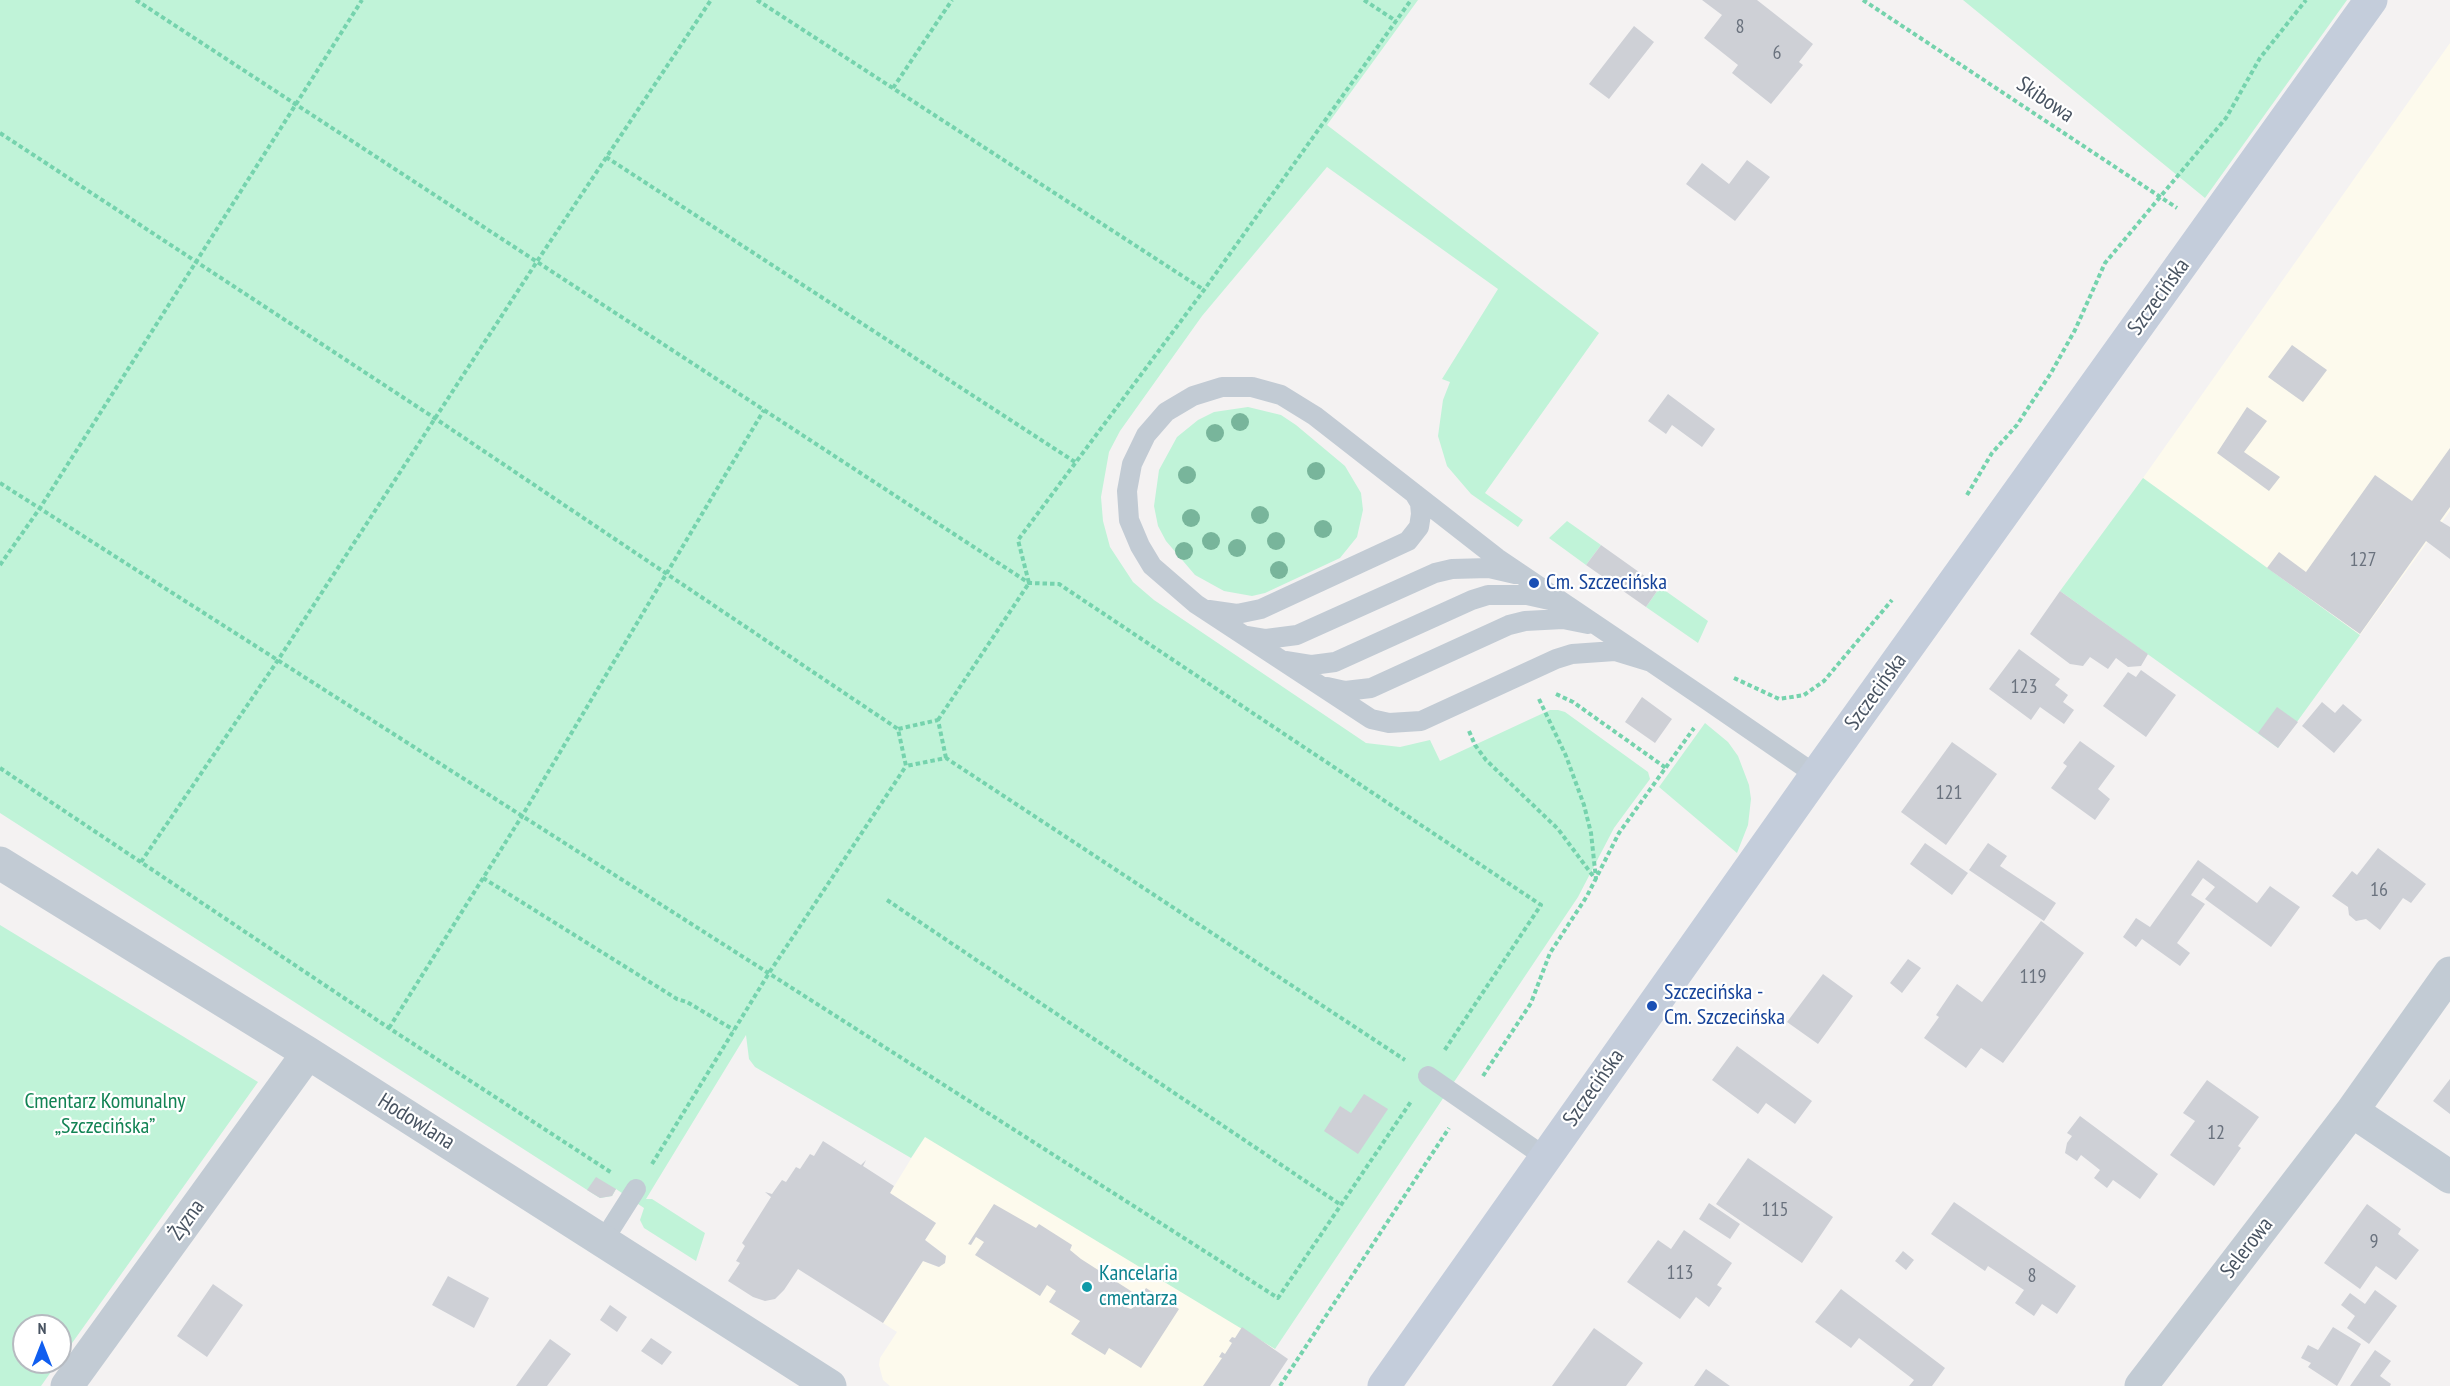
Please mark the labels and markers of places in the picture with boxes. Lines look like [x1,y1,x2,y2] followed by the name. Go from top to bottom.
[1546,570,1667,596] place label: Cm. Szczecińska
[1527,576,1541,590] marker: Cm. Szczecińska
[1664,980,1785,1032] place label: Szczecińska - Cm. Szczecińska
[1645,999,1659,1013] marker: Szczecińska - Cm. Szczecińska
[1099,1261,1178,1312] place label: Kancelaria cmentarza
[1080,1280,1094,1294] marker: Kancelaria cmentarza

